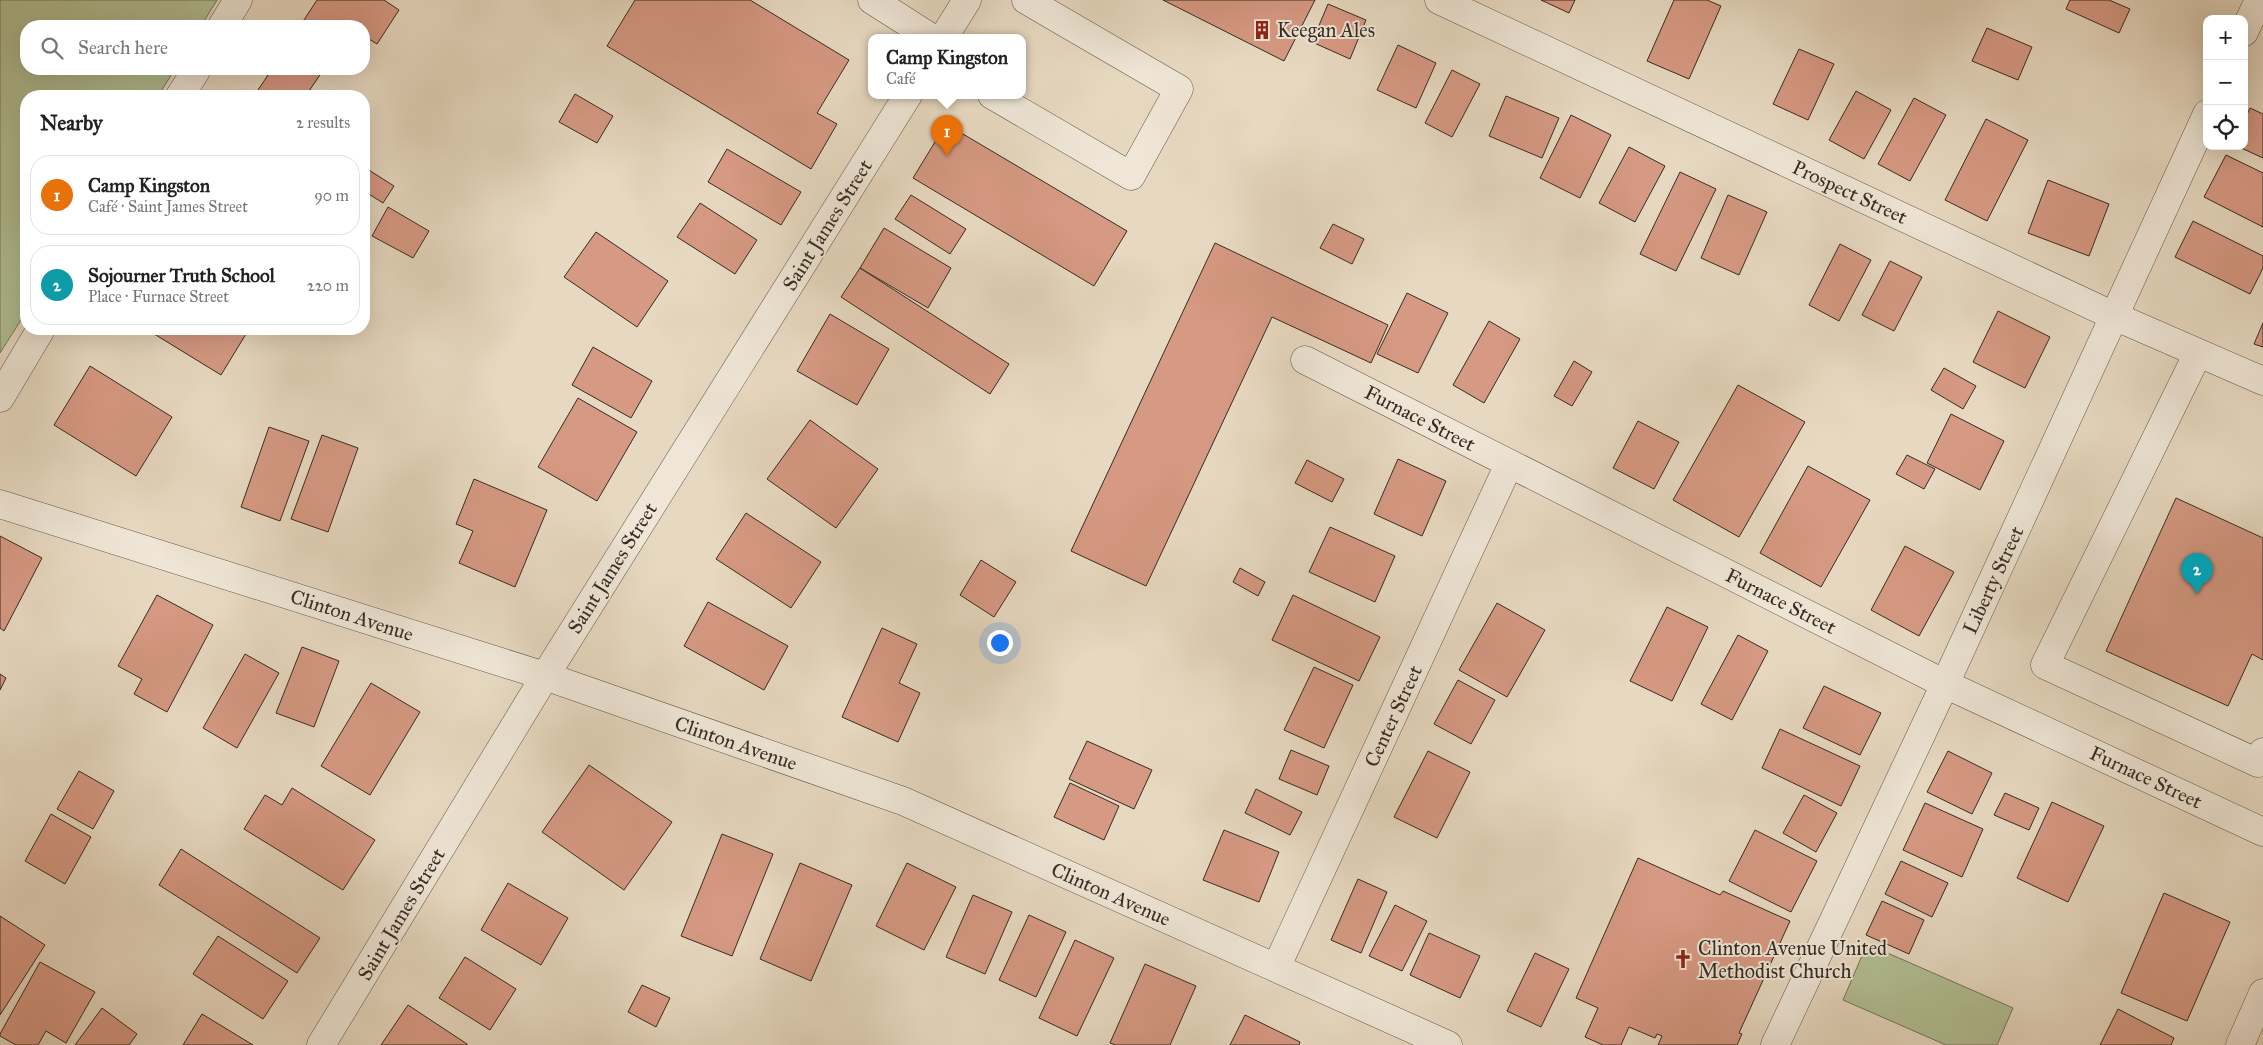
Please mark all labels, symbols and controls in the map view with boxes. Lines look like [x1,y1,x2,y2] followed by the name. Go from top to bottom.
[2203,15,2248,150] map controls
[2203,15,2248,60] button: +
[1277,18,1375,43] place label: Keegan Ales
[1251,19,1273,41] building icon: Keegan Ales
[20,20,370,75] search box
[38,34,66,62] icon: search
[868,34,1026,99] popup
[78,36,168,59] text: Search here
[886,46,1008,69] text: Camp Kingston
[2203,60,2248,105] button: −
[886,69,916,88] text: Café
[2203,105,2248,150] button: locate
[40,110,103,136] text: Nearby
[296,113,350,132] text: 2 results
[931,115,963,156] pin: 1
[777,155,878,295] street label: Saint James Street
[1789,155,1911,229] street label: Prospect Street
[88,174,210,197] text: Camp Kingston
[54,186,60,205] text: 1
[314,186,349,205] text: 90 m
[88,197,248,216] text: Café · Saint James Street
[88,264,275,287] text: Sojourner Truth School
[53,276,61,295] text: 2
[307,276,349,295] text: 220 m
[88,287,229,306] text: Place · Furnace Street
[1361,380,1479,456] street label: Furnace Street
[562,498,663,638] street label: Saint James Street
[1958,522,2028,638] street label: Liberty Street
[2181,553,2213,594] pin: 2
[1722,563,1840,639] street label: Furnace Street
[288,584,416,646] street label: Clinton Avenue
[987,630,1013,656] your location
[1359,661,1427,771] street label: Center Street
[672,711,800,775] street label: Clinton Avenue
[2086,741,2206,813] street label: Furnace Street
[352,844,451,985] street label: Saint James Street
[1048,857,1174,931] street label: Clinton Avenue
[1698,936,1887,983] place label: Clinton Avenue United Methodist Church
[1672,948,1694,970] church icon: Clinton Avenue United Methodist Church

